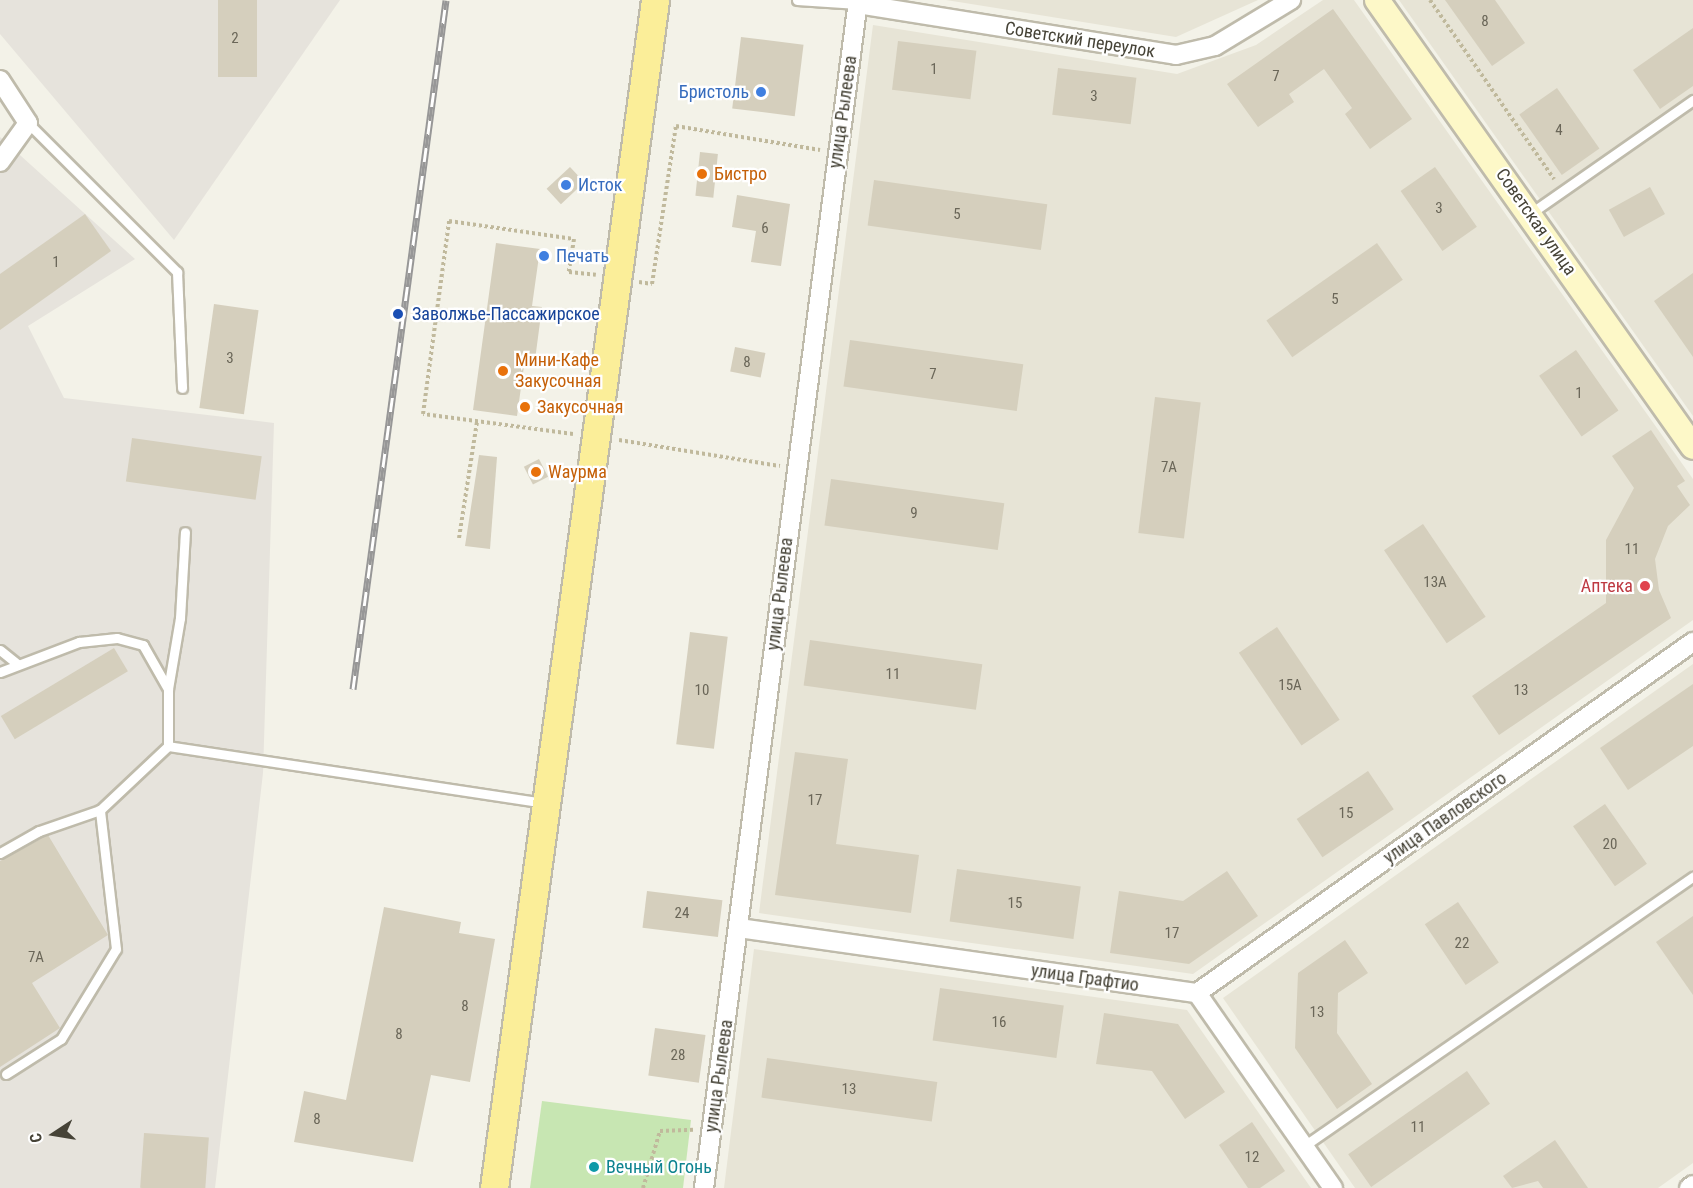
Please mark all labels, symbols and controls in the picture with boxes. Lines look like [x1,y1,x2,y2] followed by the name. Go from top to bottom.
[1481,13,1489,31] house number: 8
[1003,17,1157,63] street label: Советский переулок
[231,30,239,48] house number: 2
[824,54,862,170] street label: улица Рылеева
[930,61,938,79] house number: 1
[1272,68,1280,86] house number: 7
[679,81,749,103] place label: Бристоль
[754,85,768,99] marker: Бристоль
[1090,88,1098,106] house number: 3
[1555,122,1563,140] house number: 4
[714,163,767,185] place label: Бистро
[1491,164,1581,280] street label: Советская улица
[695,167,709,181] marker: Бистро
[578,174,622,196] place label: Исток
[559,178,573,192] marker: Исток
[1435,200,1443,218] house number: 3
[953,206,961,224] house number: 5
[761,220,769,238] house number: 6
[556,245,609,267] place label: Печать
[537,249,551,263] marker: Печать
[52,254,60,272] house number: 1
[1331,291,1339,309] house number: 5
[412,303,600,325] place label: Заволжье-Пассажирское
[389,305,407,323] marker: Заволжье-Пассажирское
[226,350,234,368] house number: 3
[515,350,601,392] place label: Мини-Кафе Закусочная
[743,354,751,372] house number: 8
[496,364,510,378] marker: Мини-Кафе Закусочная
[929,366,937,384] house number: 7
[1575,385,1583,403] house number: 1
[537,396,623,418] place label: Закусочная
[518,400,532,414] marker: Закусочная
[1161,459,1177,477] house number: 7А
[548,461,607,483] place label: Wаурма
[529,465,543,479] marker: Wаурма
[910,505,918,523] house number: 9
[762,536,798,652] street label: улица Рылеева
[1625,541,1639,559] house number: 11
[1423,574,1447,592] house number: 13А
[1581,575,1633,597] place label: Аптека
[1638,579,1652,593] marker: Аптека
[886,666,900,684] house number: 11
[1278,677,1302,695] house number: 15А
[695,682,709,700] house number: 10
[1514,682,1528,700] house number: 13
[1379,768,1511,868] street label: улица Павловского
[808,792,822,810] house number: 17
[1339,805,1353,823] house number: 15
[1603,836,1617,854] house number: 20
[1008,895,1022,913] house number: 15
[675,905,689,923] house number: 24
[1165,925,1179,943] house number: 17
[1455,935,1469,953] house number: 22
[28,949,44,967] house number: 7А
[1030,960,1140,996] street label: улица Графтио
[461,998,469,1016] house number: 8
[1310,1004,1324,1022] house number: 13
[992,1014,1006,1032] house number: 16
[700,1018,738,1134] street label: улица Рылеева
[395,1026,403,1044] house number: 8
[671,1047,685,1065] house number: 28
[842,1081,856,1099] house number: 13
[24,1104,84,1164] north arrow
[313,1111,321,1129] house number: 8
[1411,1119,1425,1137] house number: 11
[26,1131,46,1144] text: С
[1245,1149,1259,1167] house number: 12
[606,1156,712,1178] place label: Вечный Огонь
[587,1160,601,1174] marker: Вечный Огонь

